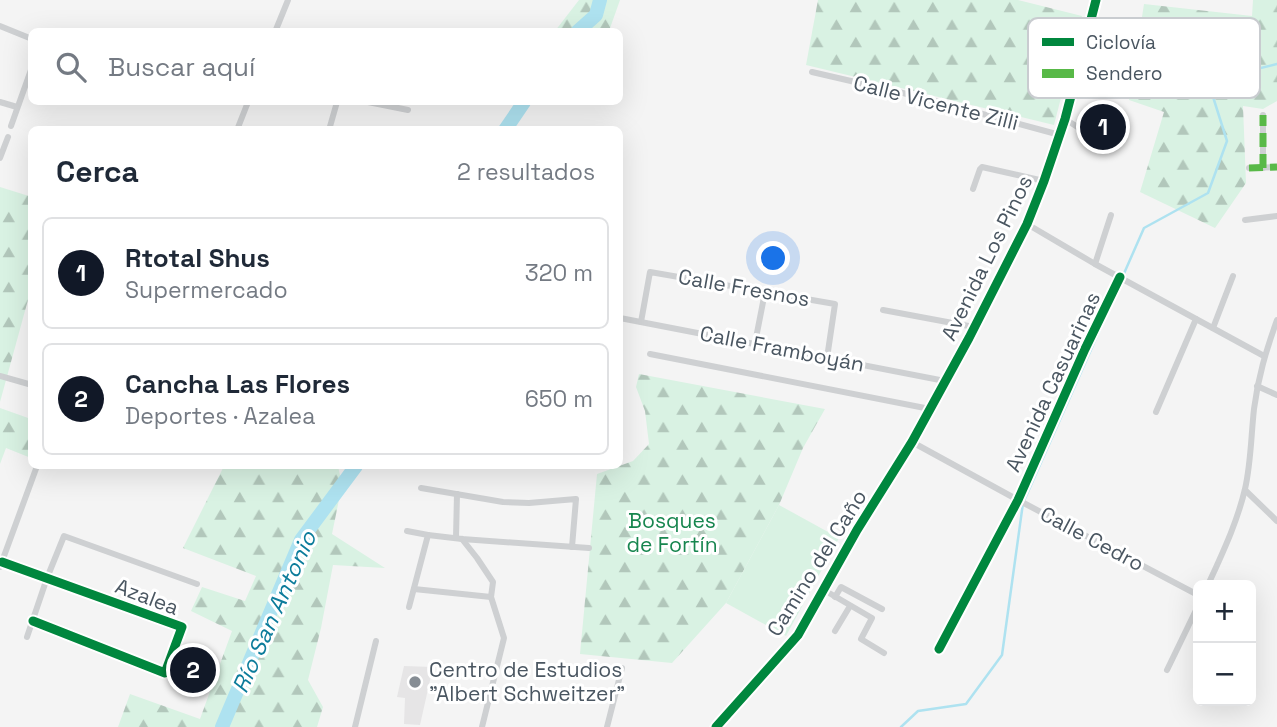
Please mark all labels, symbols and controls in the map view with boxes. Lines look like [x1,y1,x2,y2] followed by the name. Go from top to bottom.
[1028,18,1260,98] legend
[28,28,623,105] search box
[1086,30,1156,55] text: Ciclovía
[52,48,90,86] icon: search
[108,50,255,84] text: Buscar aquí
[1086,61,1163,86] text: Sendero
[851,69,1021,136] street label: Calle Vicente Zilli
[1080,101,1126,153] pin: 1
[56,152,139,191] text: Cerca
[457,157,595,187] text: 2 resultados
[935,171,1038,345] street label: Avenida Los Pinos
[125,241,270,275] text: Rtotal Shus
[756,241,790,275] your location
[76,258,86,288] text: 1
[525,258,593,288] text: 320 m
[676,263,812,312] street label: Calle Fresnos
[125,275,288,305] text: Supermercado
[999,287,1106,476] street label: Avenida Casuarinas
[698,319,867,378] street label: Calle Framboyán
[125,367,350,401] text: Cancha Las Flores
[74,384,88,414] text: 2
[525,384,593,414] text: 650 m
[125,401,315,431] text: Deportes · Azalea
[761,484,873,641] street label: Camino del Caño
[1036,500,1149,577] street label: Calle Cedro
[626,507,718,558] park label: Bosques de Fortín
[225,526,323,698] water label: Río San Antonio
[112,572,183,621] street label: Azalea
[1193,580,1256,706] map controls
[1193,580,1256,643] button: +
[1193,643,1256,706] button: −
[170,644,216,696] pin: 2
[429,656,625,707] place label: Centro de Estudios "Albert Schweitzer"
[407,674,423,690] marker: Centro de Estudios "Albert Schweitzer"

